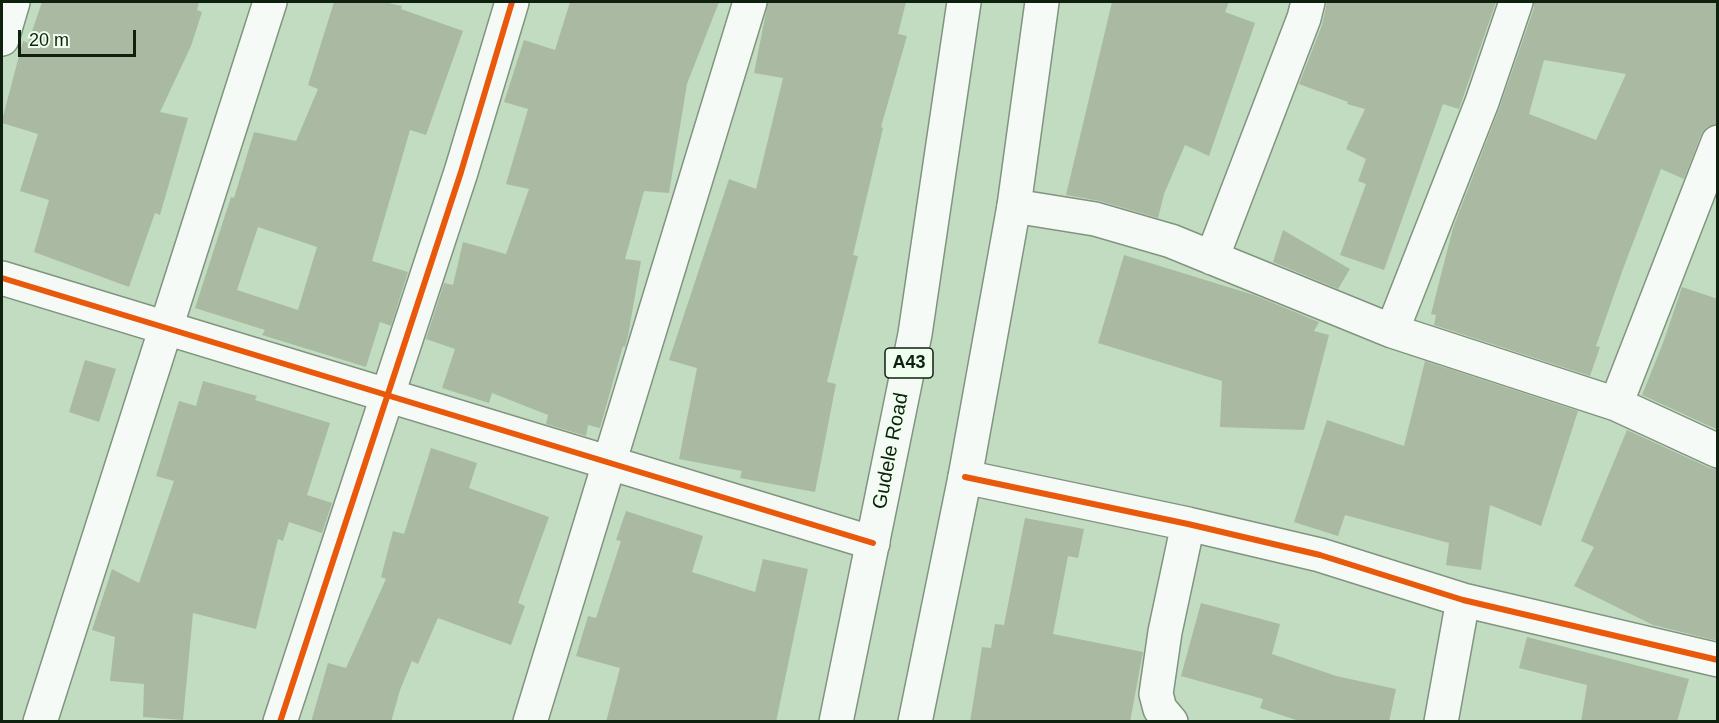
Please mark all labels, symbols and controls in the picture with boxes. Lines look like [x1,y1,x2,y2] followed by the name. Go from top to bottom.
[21,18,140,56] scale bar
[29,30,69,50] text: 20 m
[885,348,933,378] road number: A43
[868,391,914,511] street label: Gudele Road

